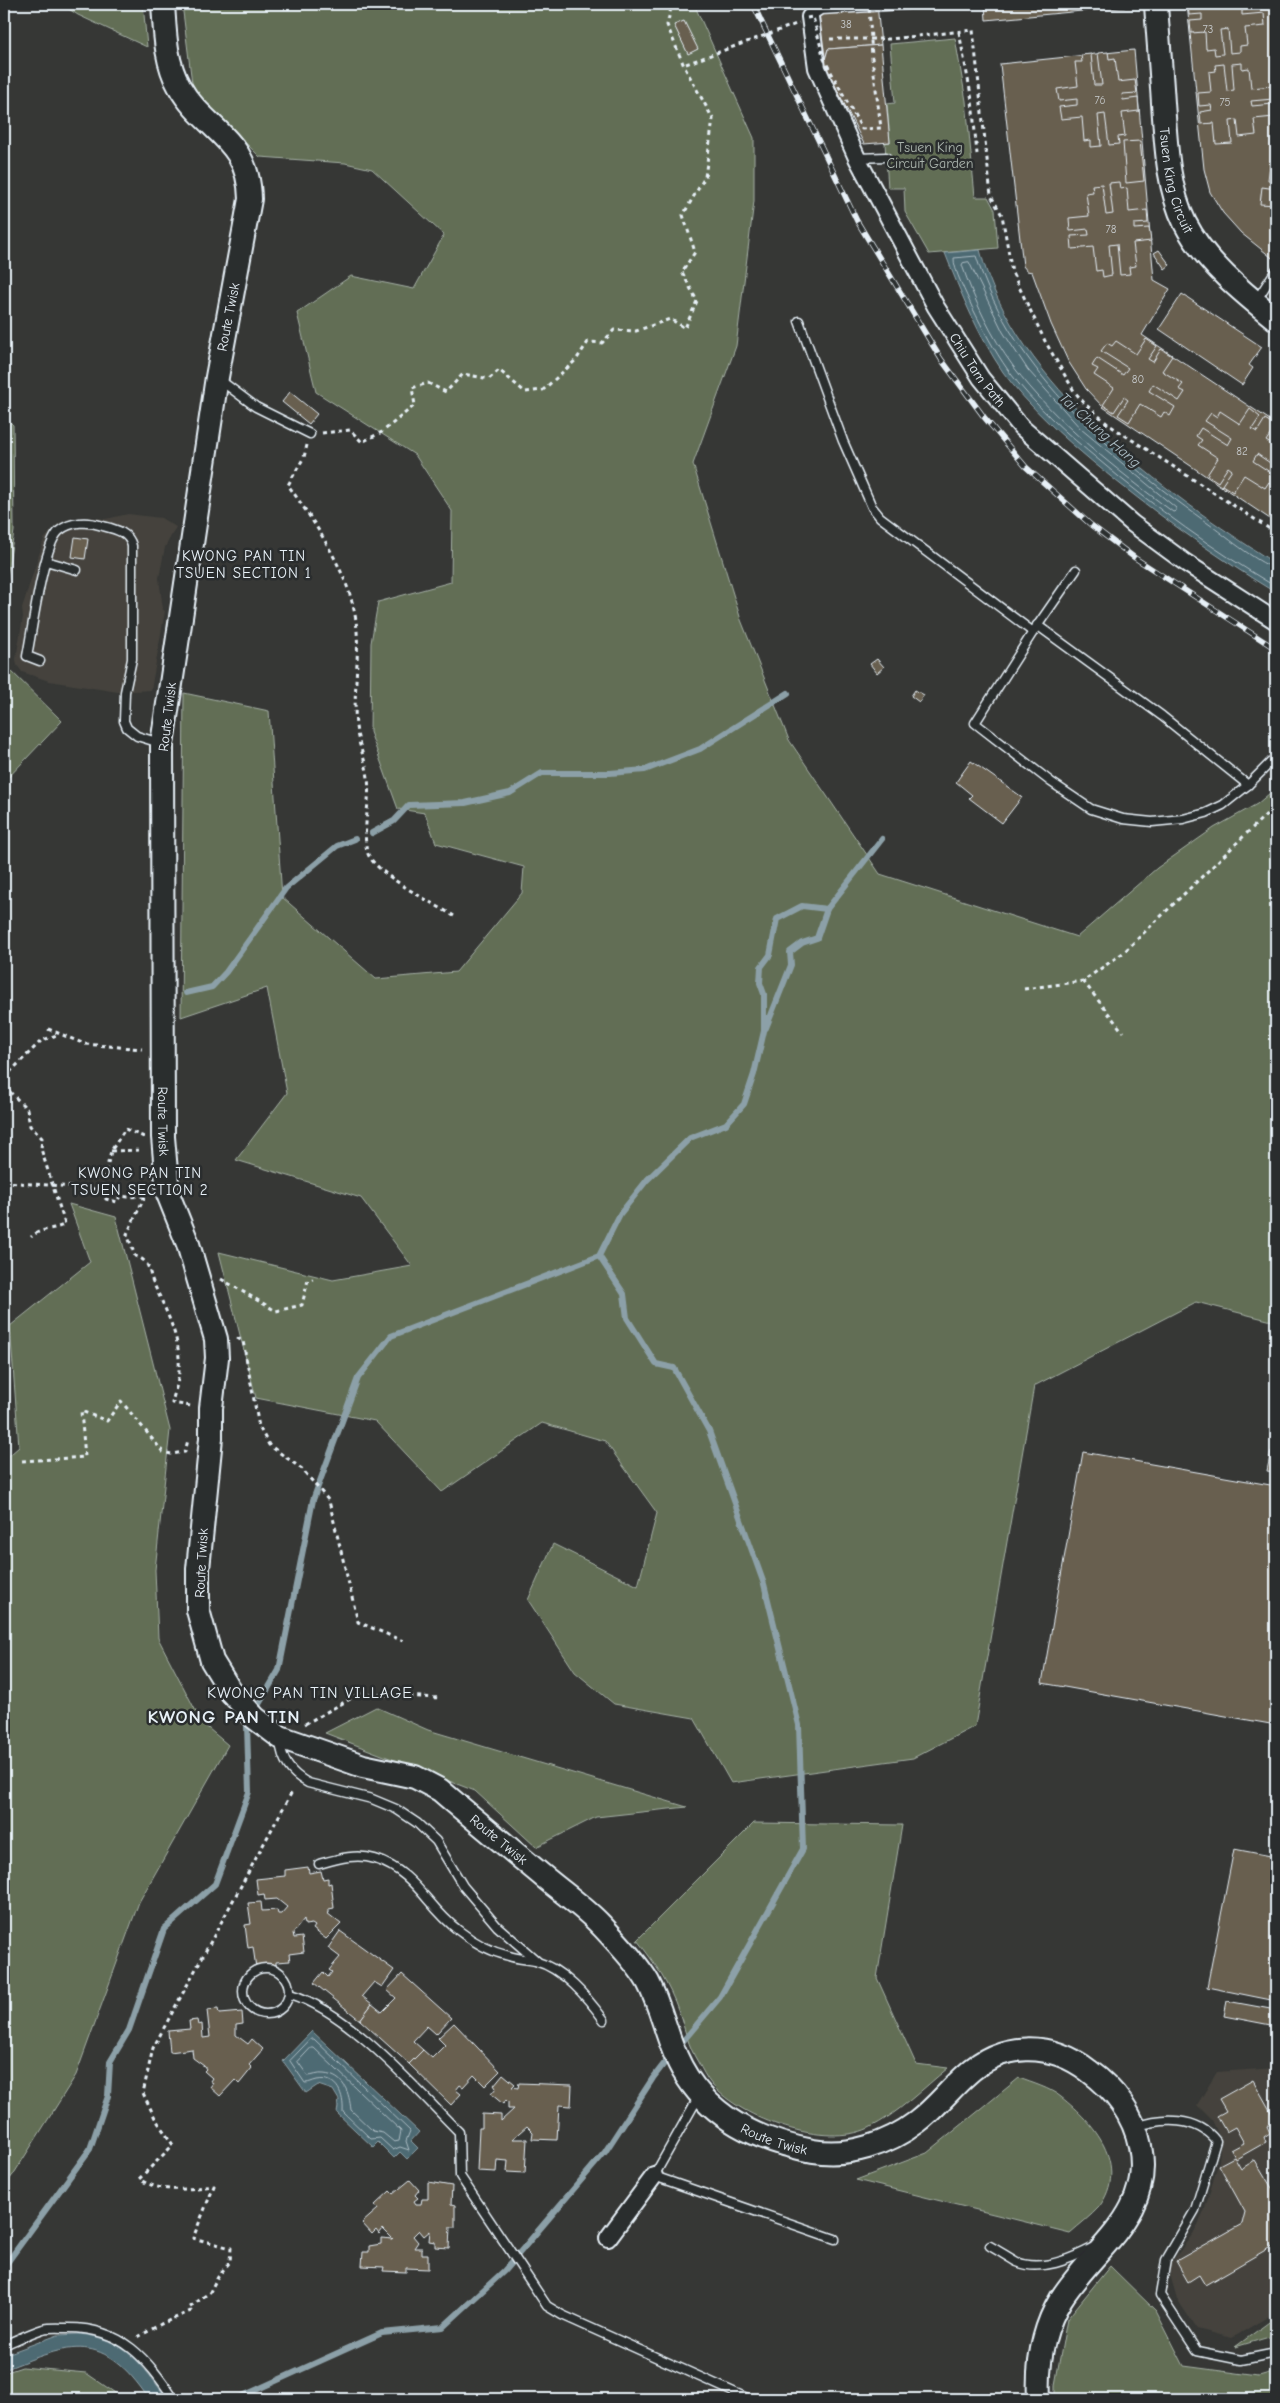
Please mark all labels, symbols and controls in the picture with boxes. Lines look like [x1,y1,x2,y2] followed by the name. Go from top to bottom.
[840,18,852,31] house number: 38
[1203,23,1213,36] house number: 73
[1094,94,1106,107] house number: 76
[1219,96,1231,109] house number: 75
[1156,127,1197,237] street label: Tsuen King Circuit
[886,139,974,172] park label: Tsuen King Circuit Garden
[1106,223,1117,236] house number: 78
[214,281,244,353] street label: Route Twisk
[946,330,1009,411] street label: Chiu Tam Path
[1132,373,1144,386] house number: 80
[1055,389,1145,471] water label: Tai Chung Hang
[1236,445,1248,458] house number: 82
[176,547,312,582] district label: KWONG PAN TIN TSUEN SECTION 1
[155,681,180,753] street label: Route Twisk
[154,1086,173,1157] street label: Route Twisk
[71,1164,209,1199] district label: KWONG PAN TIN TSUEN SECTION 2
[191,1528,212,1598] street label: Route Twisk
[207,1684,413,1702] district label: KWONG PAN TIN VILLAGE
[147,1706,301,1728] district label: KWONG PAN TIN
[466,1811,531,1869] street label: Route Twisk
[738,2120,809,2159] street label: Route Twisk

